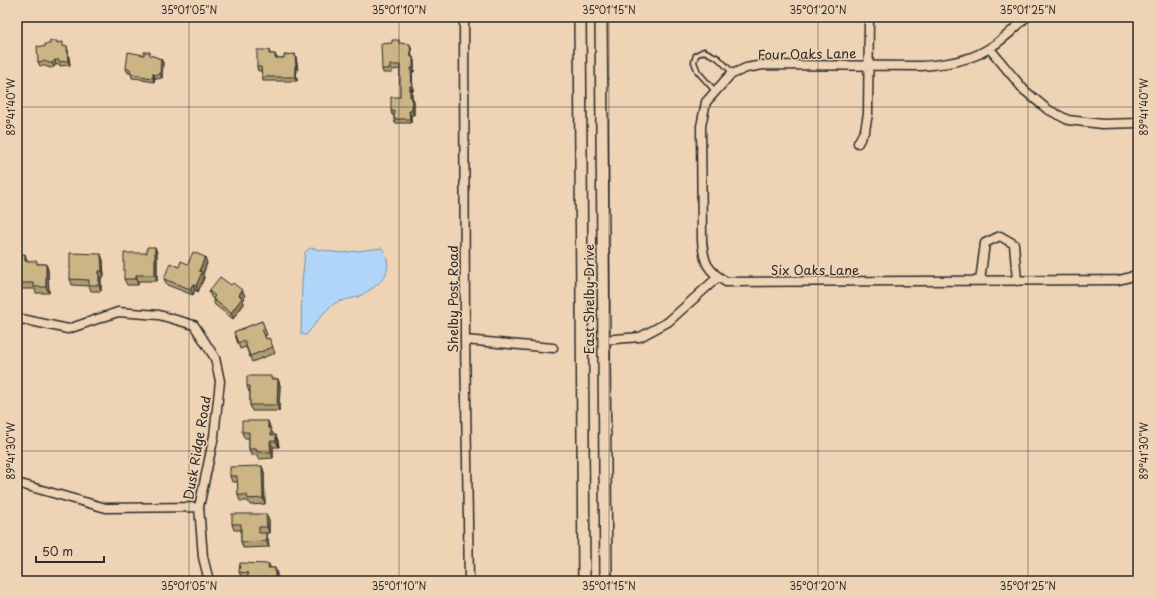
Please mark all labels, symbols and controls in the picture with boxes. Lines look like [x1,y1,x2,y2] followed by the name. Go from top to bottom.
[161,2,217,17] text: 35°01'05"N
[372,2,427,17] text: 35°01'10"N
[582,2,636,17] text: 35°01'15"N
[789,2,847,17] text: 35°01'20"N
[1000,2,1056,17] text: 35°01'25"N
[757,43,857,64] street label: Four Oaks Lane
[3,78,18,136] text: 89°41'40"W
[1136,78,1151,136] text: 89°41'40"W
[579,244,598,354] street label: East Shelby Drive
[443,245,462,353] street label: Shelby Post Road
[771,260,859,279] street label: Six Oaks Lane
[178,394,215,501] street label: Dusk Ridge Road
[3,422,18,480] text: 89°41'30"W
[1136,422,1151,480] text: 89°41'30"W
[36,538,104,564] scale bar
[42,542,73,560] text: 50 m
[161,578,217,593] text: 35°01'05"N
[372,578,427,593] text: 35°01'10"N
[582,578,636,593] text: 35°01'15"N
[789,578,847,593] text: 35°01'20"N
[1000,578,1056,593] text: 35°01'25"N

